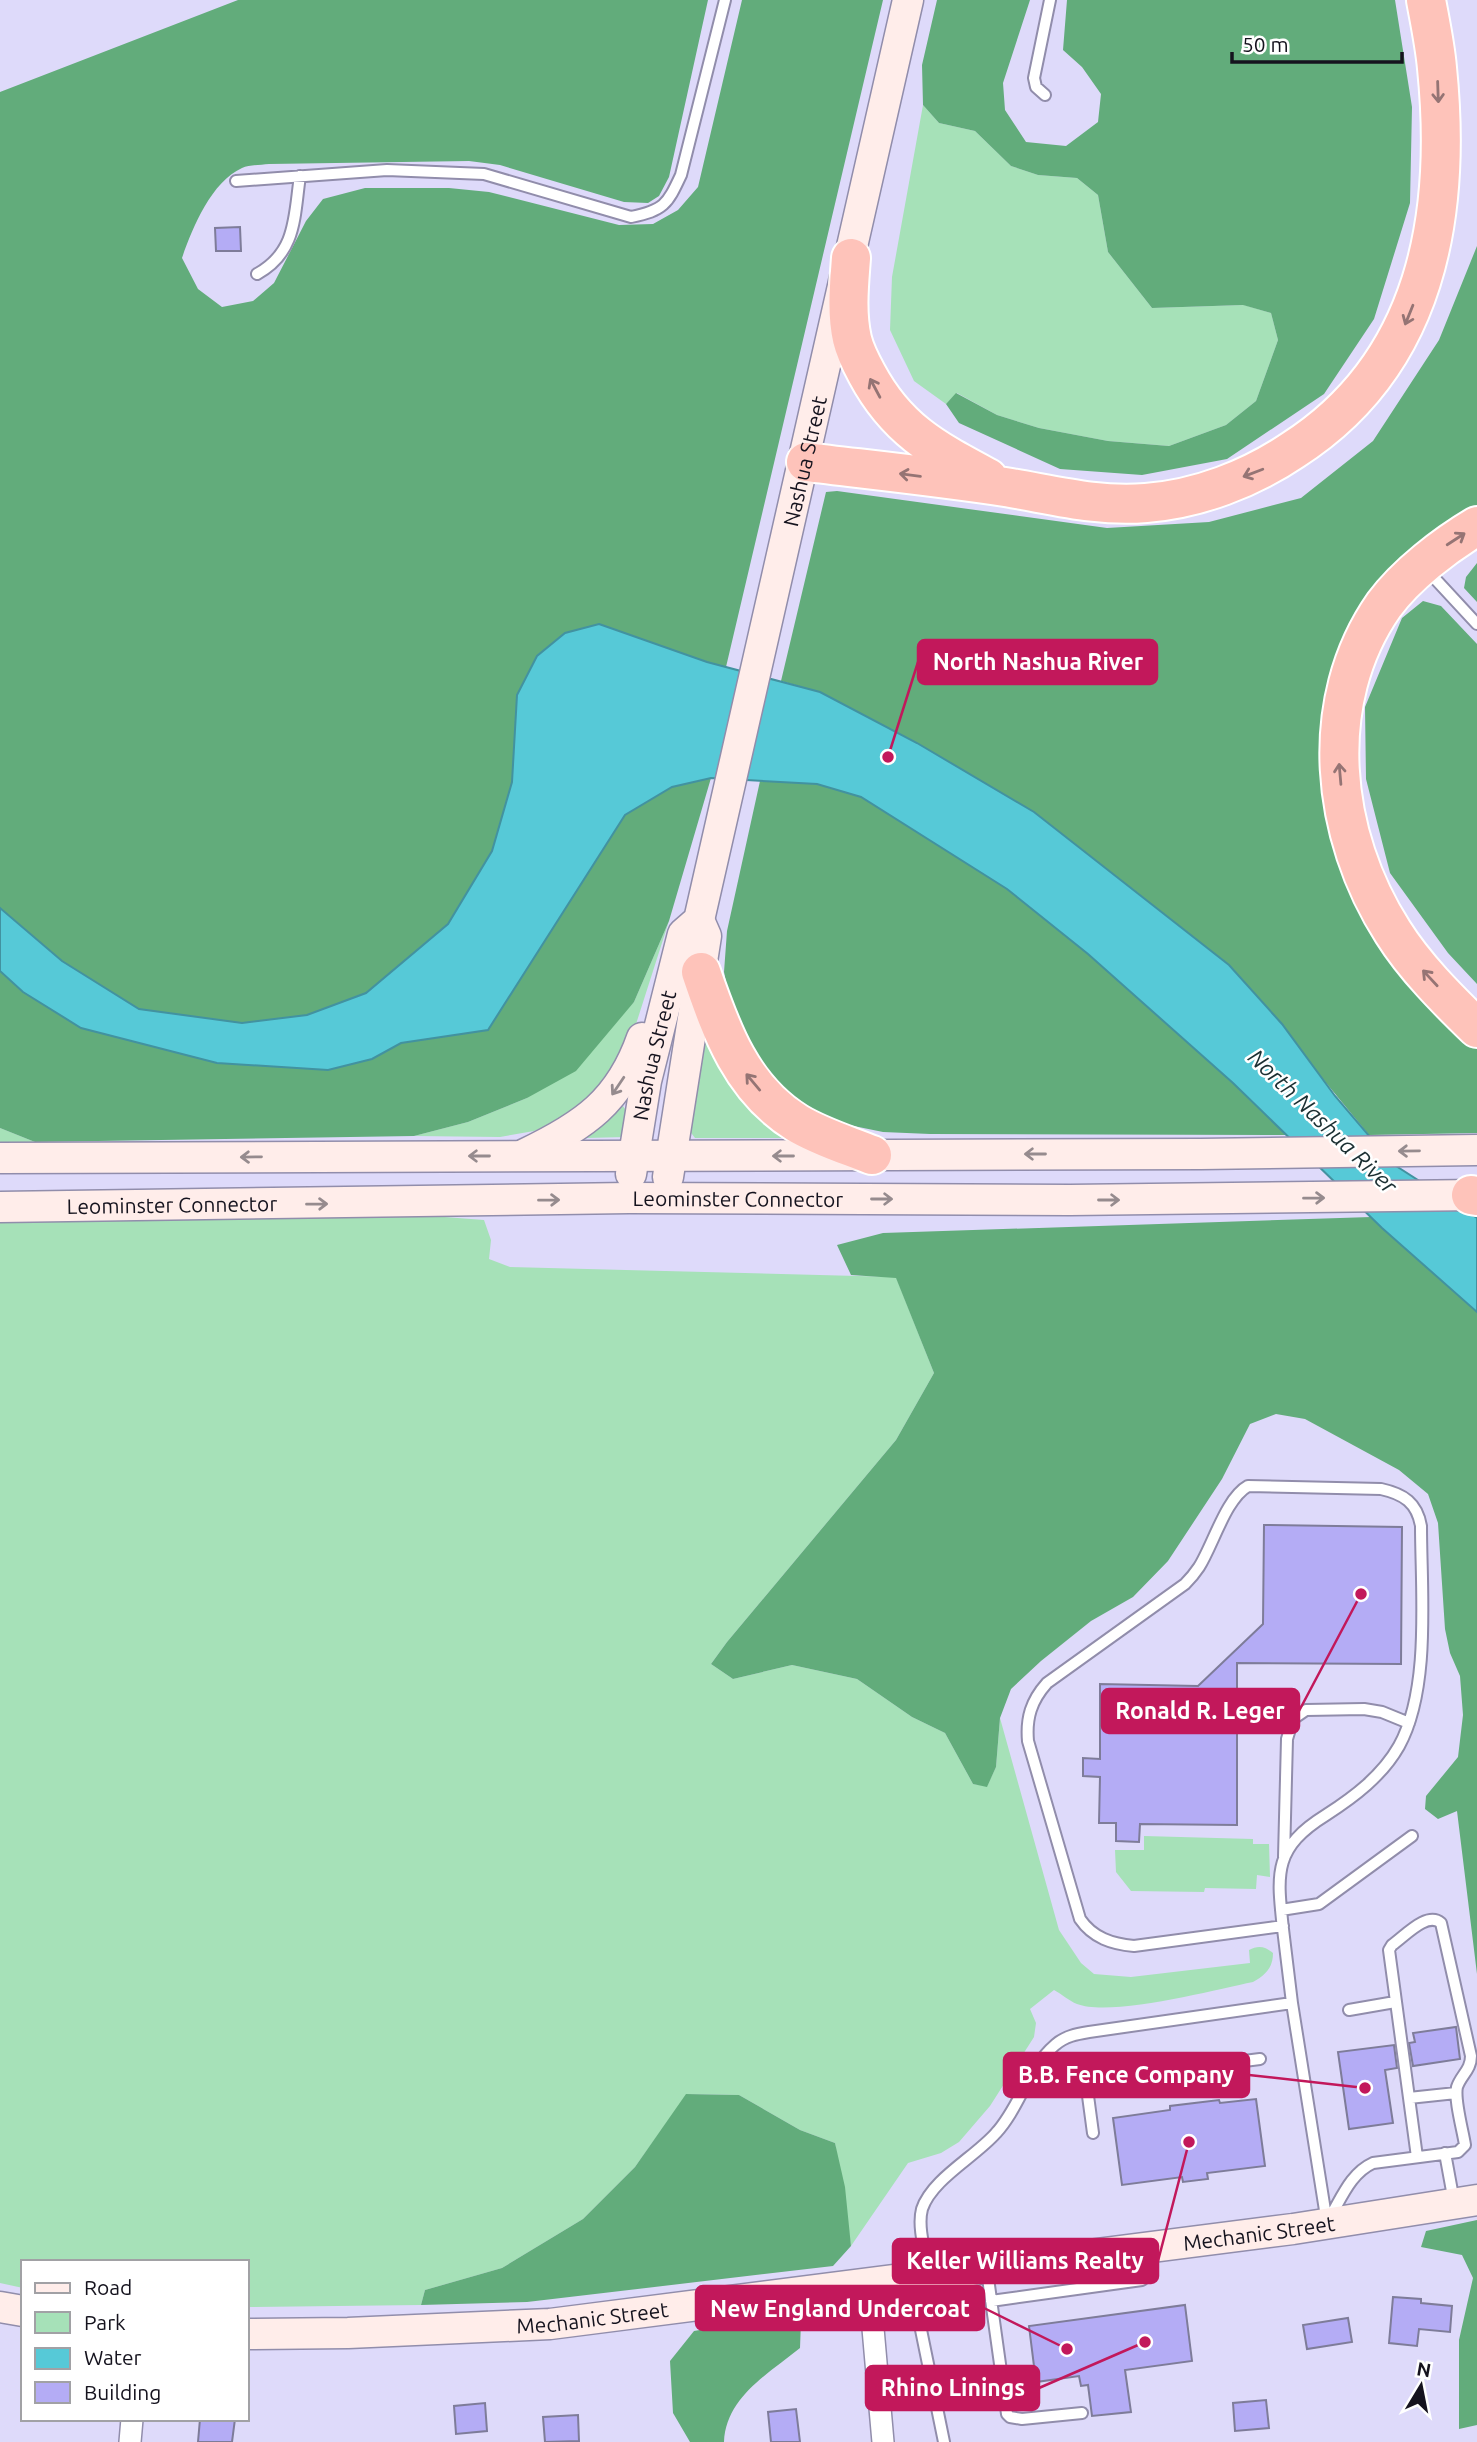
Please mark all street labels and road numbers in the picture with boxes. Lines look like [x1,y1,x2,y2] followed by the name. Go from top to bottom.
[778,393,831,529] street label: Nashua Street
[628,987,680,1122] street label: Nashua Street
[633,1186,843,1211] street label: Leominster Connector
[67,1191,277,1218] street label: Leominster Connector
[1182,2211,1336,2255] street label: Mechanic Street
[516,2297,670,2337] street label: Mechanic Street

